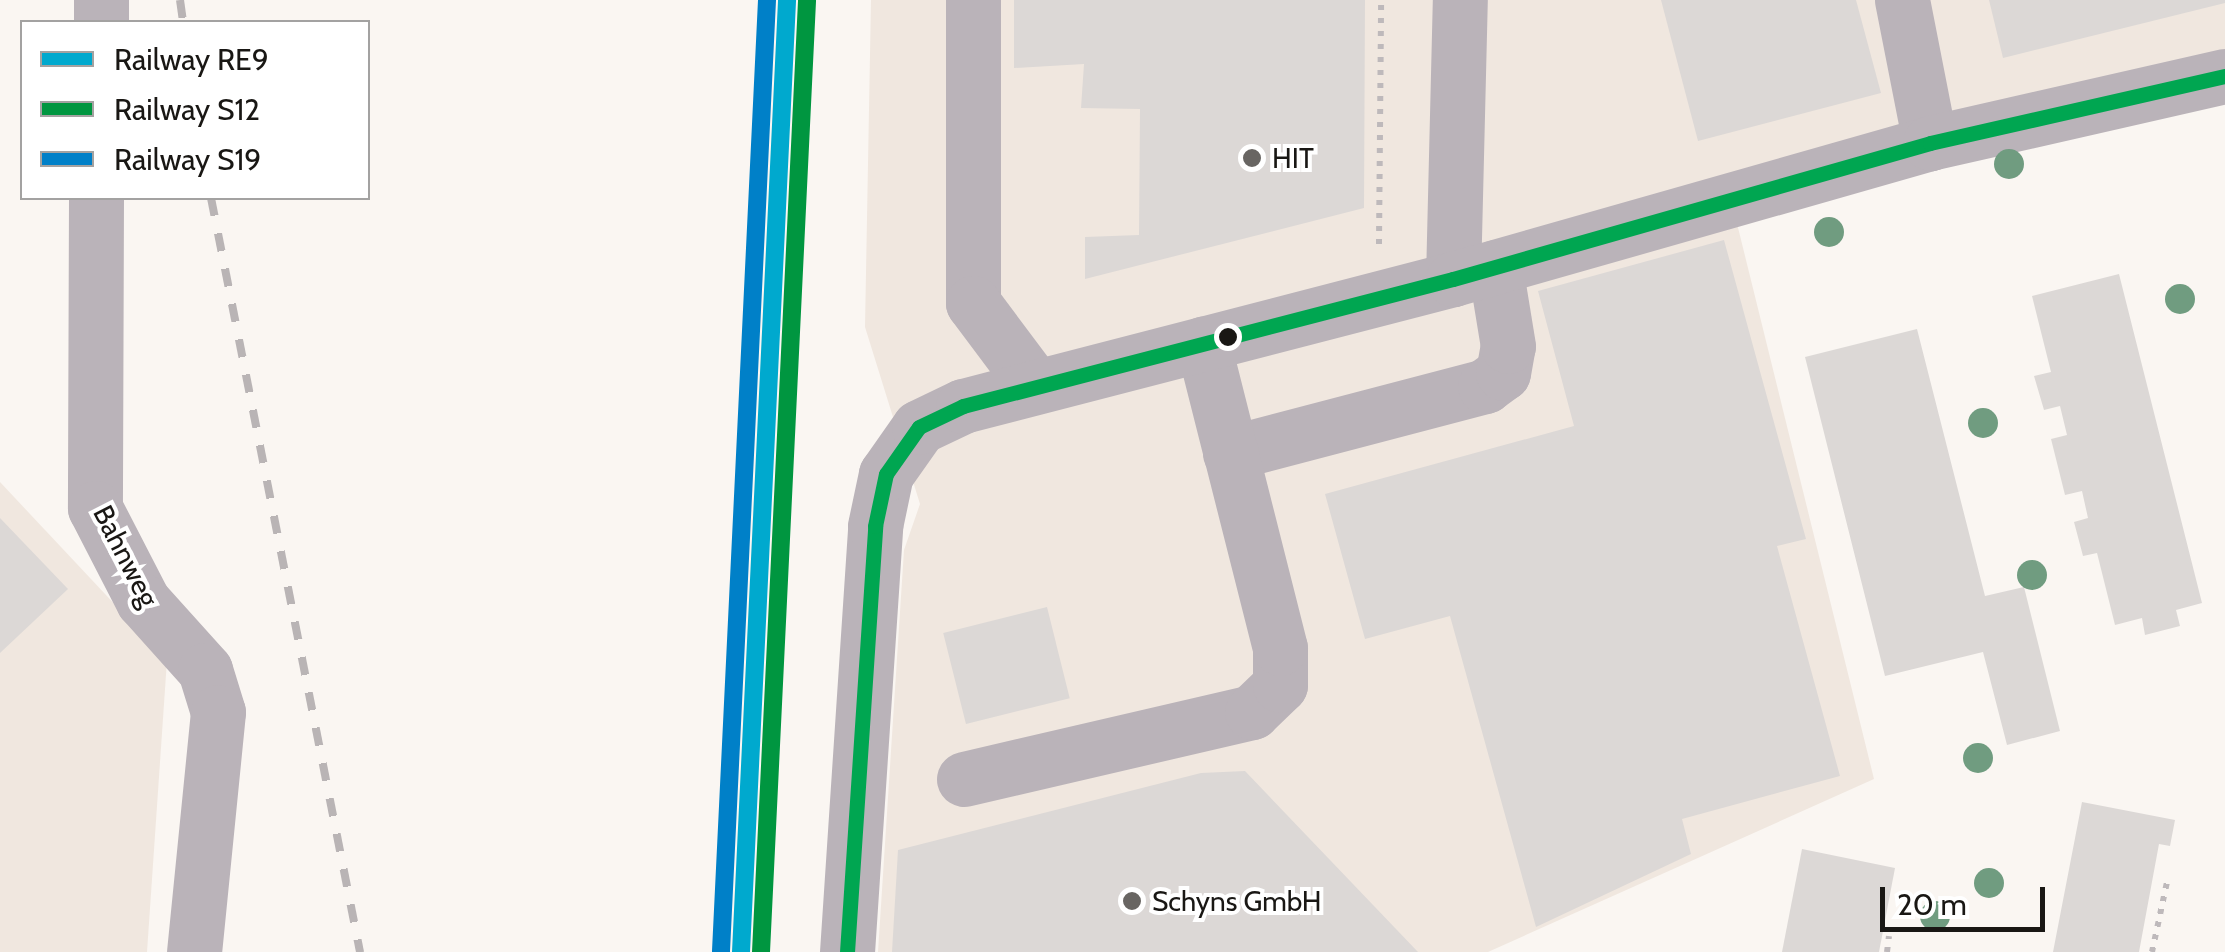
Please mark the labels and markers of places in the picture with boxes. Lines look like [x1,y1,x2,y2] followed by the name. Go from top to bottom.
[1272,141,1314,175] place label: HIT
[1241,147,1263,169] marker: HIT
[1218,327,1238,347] unlabelled marker
[1152,884,1322,918] place label: Schyns GmbH
[1121,890,1143,912] marker: Schyns GmbH

